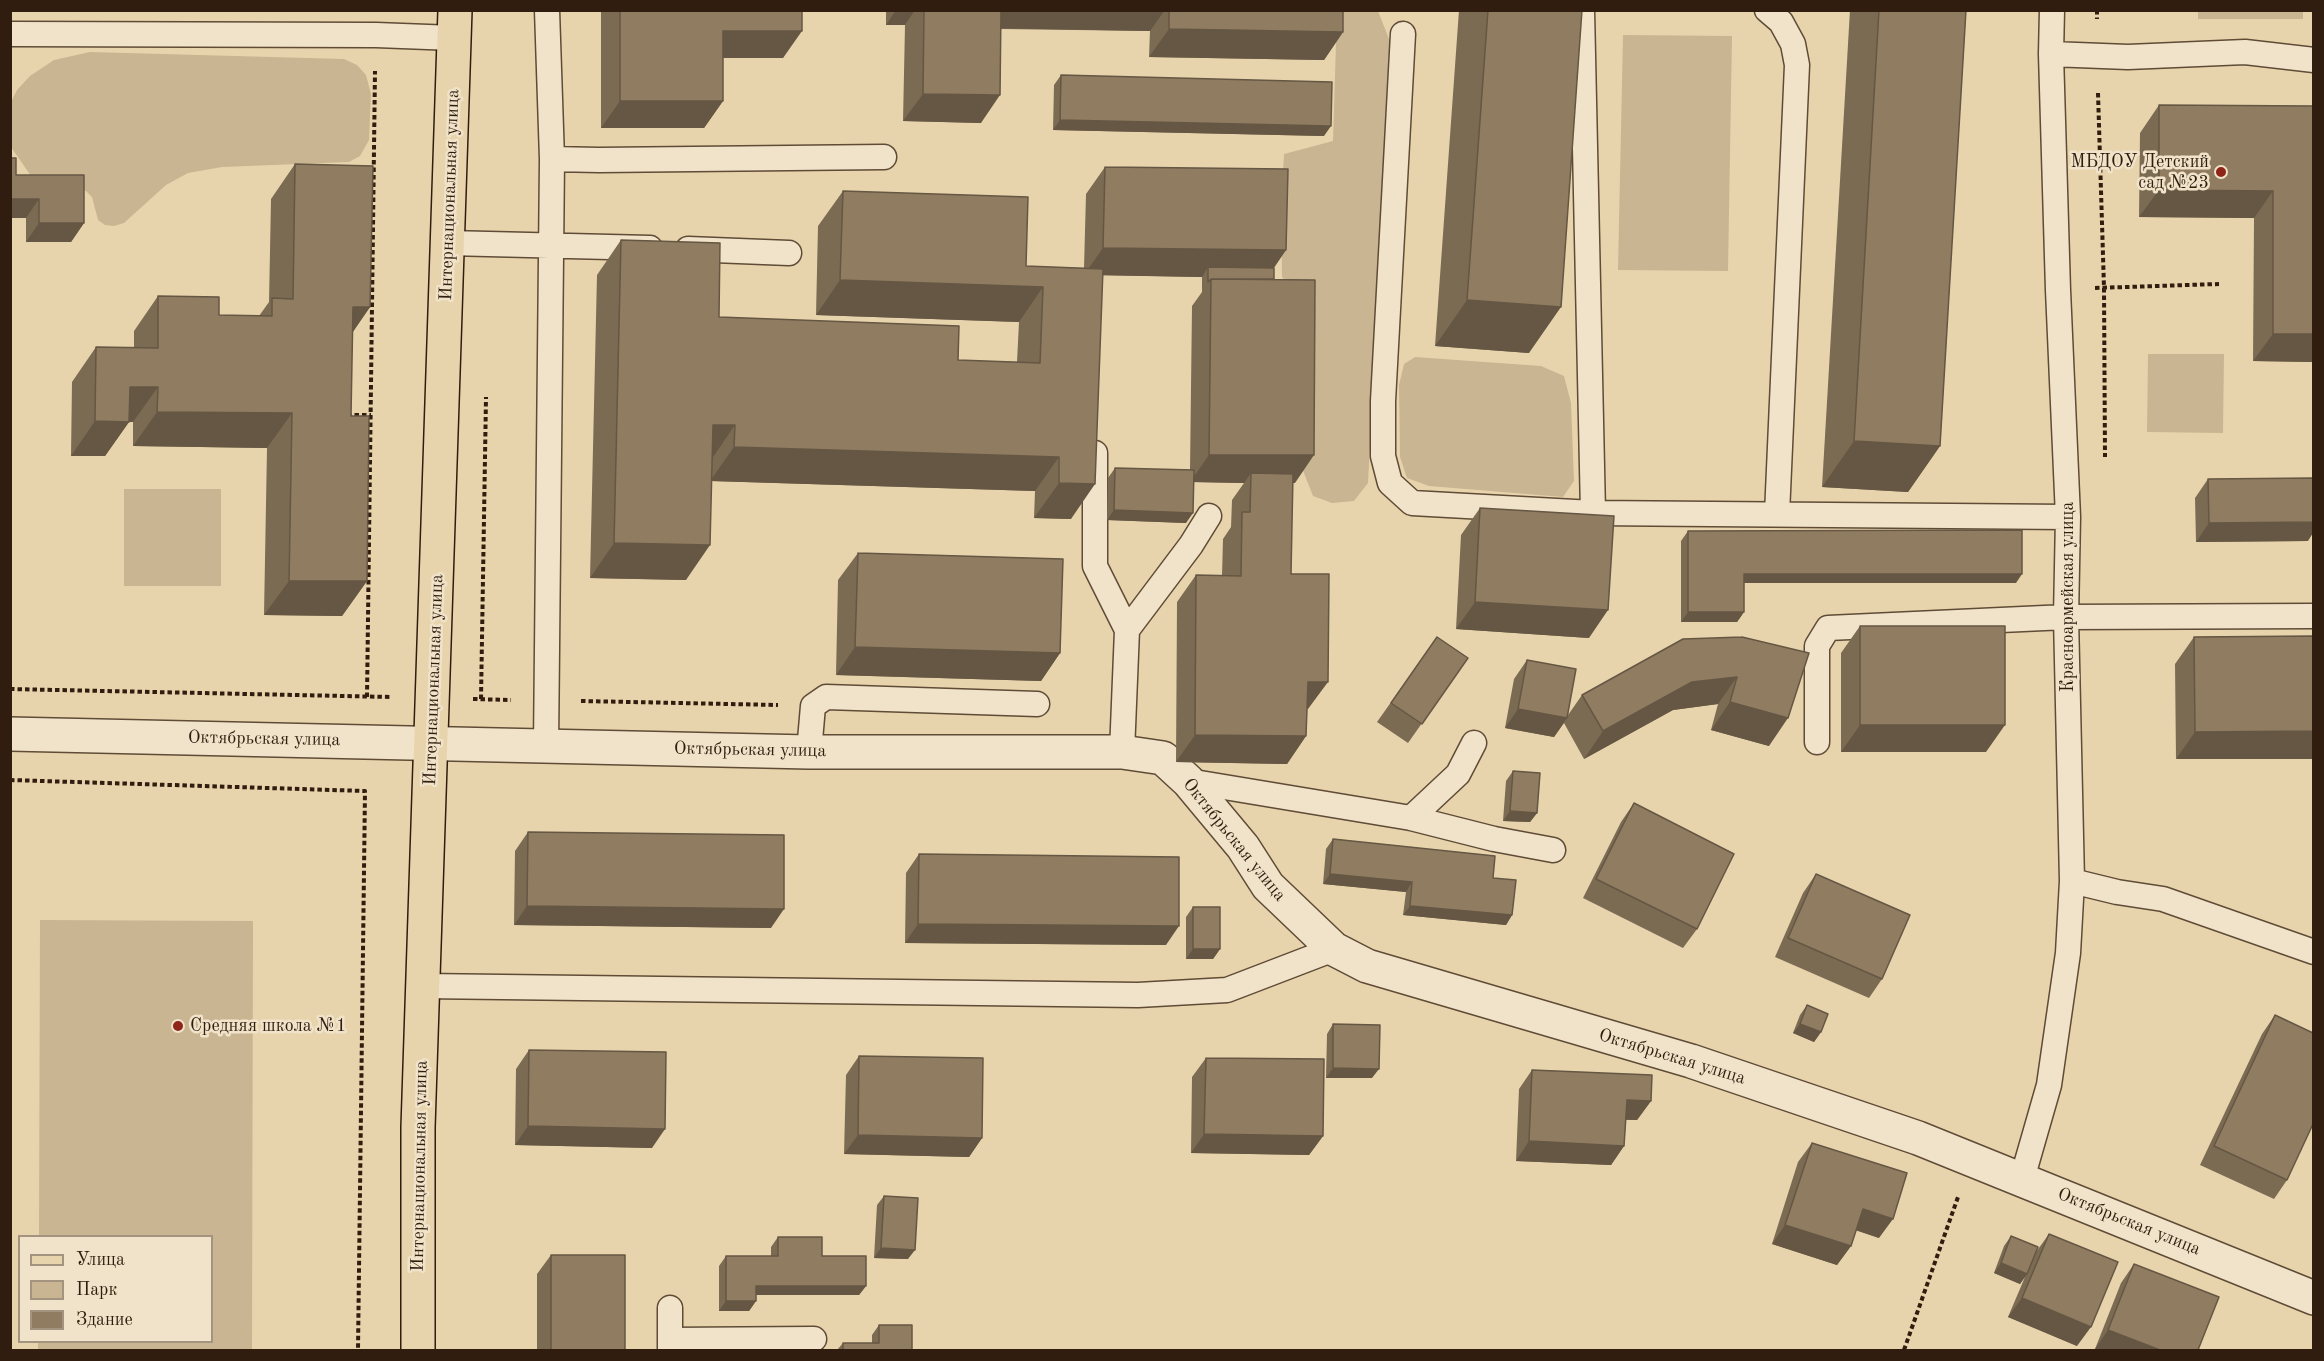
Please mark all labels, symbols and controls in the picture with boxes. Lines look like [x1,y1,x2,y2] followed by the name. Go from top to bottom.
[436,89,464,301] street label: Интернациональная улица
[2070,151,2209,194] place label: МБДОУ Детский сад №23
[2214,165,2228,179] marker: МБДОУ Детский сад №23
[2057,502,2079,692] street label: Красноармейская улица
[420,574,448,786] street label: Интернациональная улица
[188,727,340,751] street label: Октябрьская улица
[674,738,826,762] street label: Октябрьская улица
[1178,774,1290,906] street label: Октябрьская улица
[190,1015,346,1037] place label: Средняя школа №1
[171,1019,185,1033] marker: Средняя школа №1
[1596,1024,1748,1090] street label: Октябрьская улица
[407,1060,433,1272] street label: Интернациональная улица
[2054,1183,2204,1261] street label: Октябрьская улица
[18,1235,213,1343] legend
[76,1251,125,1269] text: Улица
[76,1281,117,1299] text: Парк
[76,1311,133,1329] text: Здание

